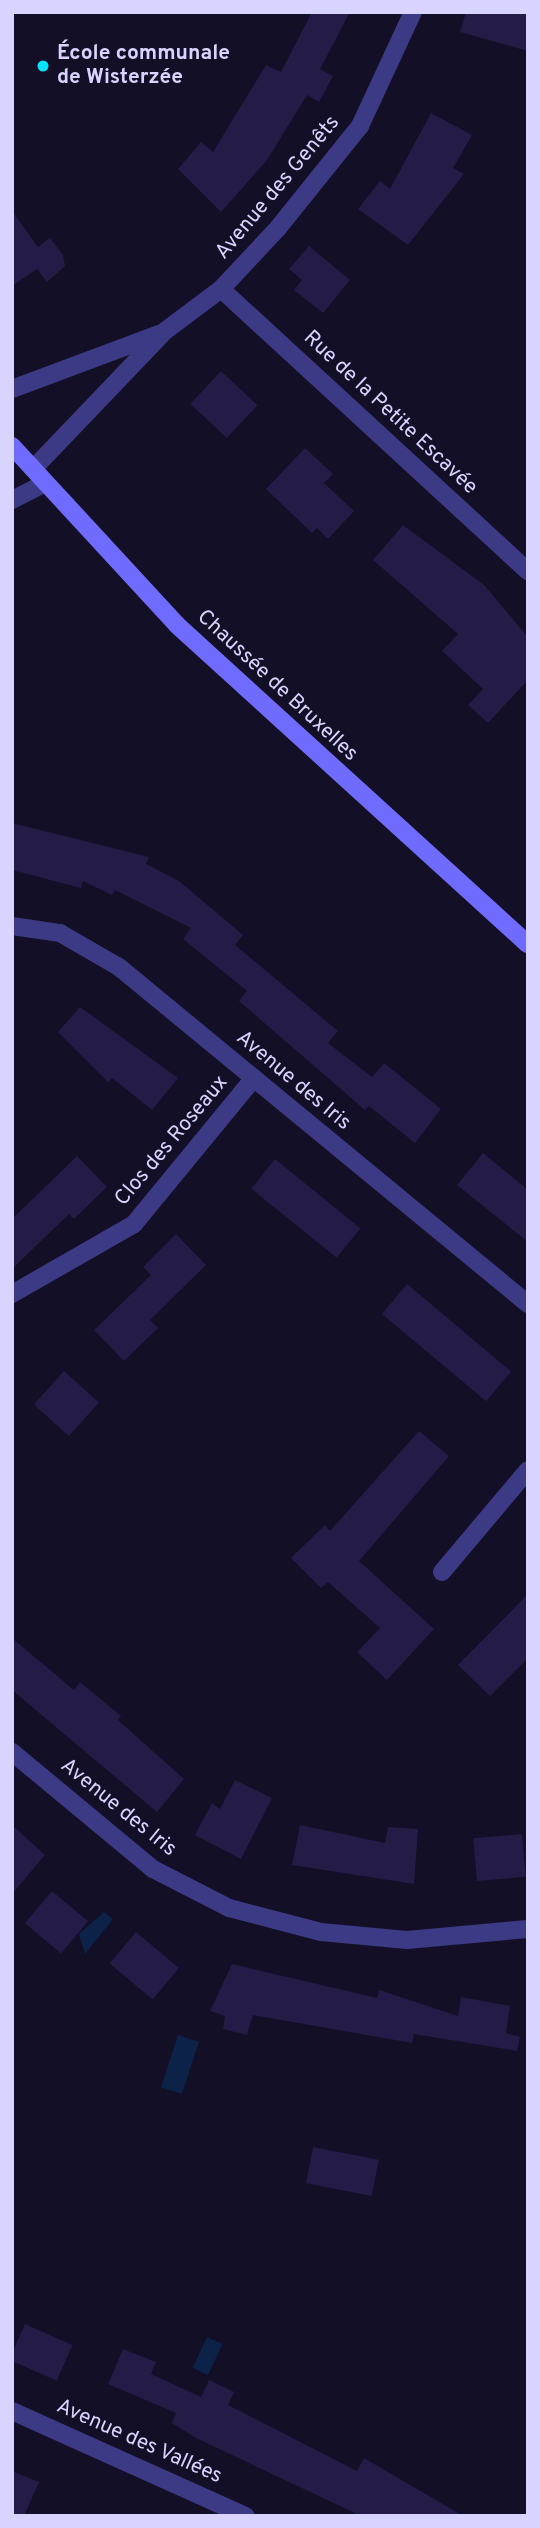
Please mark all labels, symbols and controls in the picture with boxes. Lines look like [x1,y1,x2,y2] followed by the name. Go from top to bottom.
[57,41,230,91] place label: École communale de Wisterzée
[35,58,51,74] marker: École communale de Wisterzée
[211,111,345,265] street label: Avenue des Genêts
[298,326,482,500] street label: Rue de la Petite Escavée
[191,605,363,767] street label: Chaussée de Bruxelles
[231,1026,355,1136] street label: Avenue des Iris
[110,1071,234,1211] street label: Clos des Roseaux
[55,1754,181,1862] street label: Avenue des Iris
[52,2394,226,2490] street label: Avenue des Vallées

